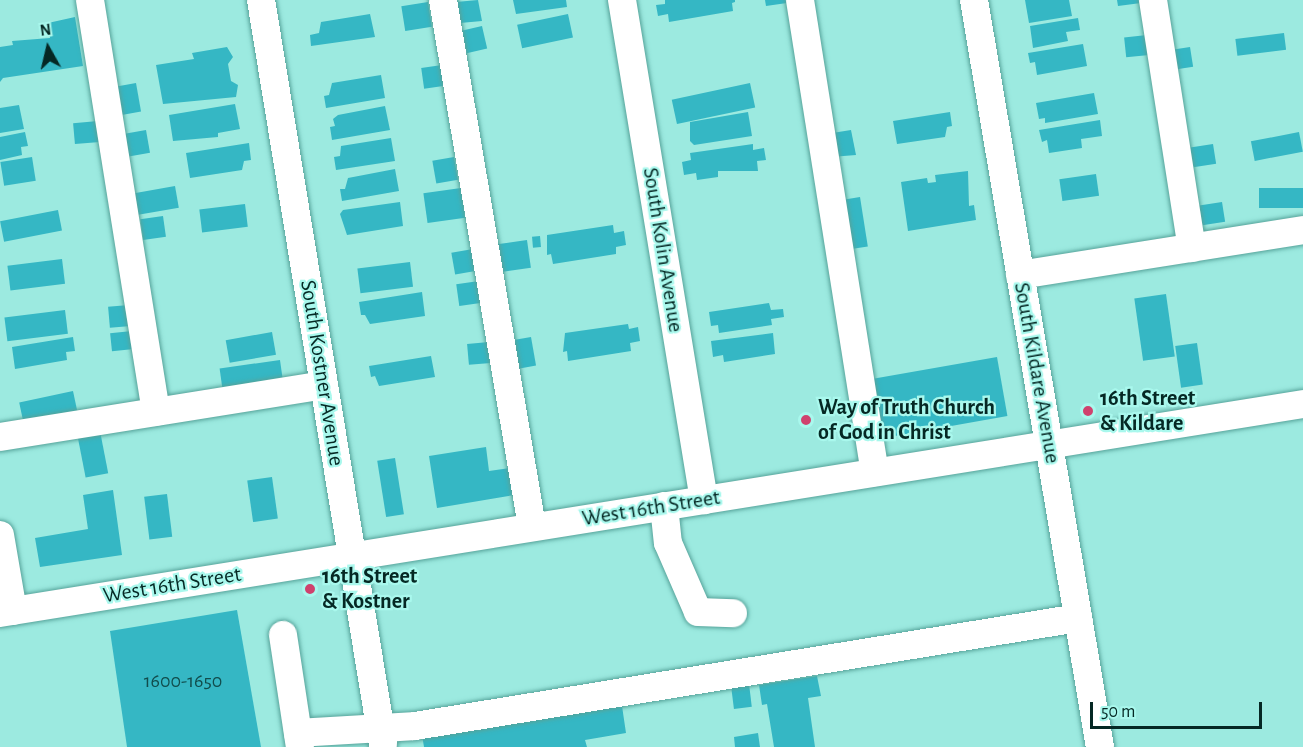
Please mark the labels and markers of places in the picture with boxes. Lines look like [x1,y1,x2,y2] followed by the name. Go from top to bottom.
[1100,385,1195,436] place label: 16th Street & Kildare
[818,394,995,446] place label: Way of Truth Church of God in Christ
[1081,404,1095,418] marker: 16th Street & Kildare
[799,413,813,427] marker: Way of Truth Church of God in Christ
[322,563,417,614] place label: 16th Street & Kostner
[303,582,317,596] marker: 16th Street & Kostner

